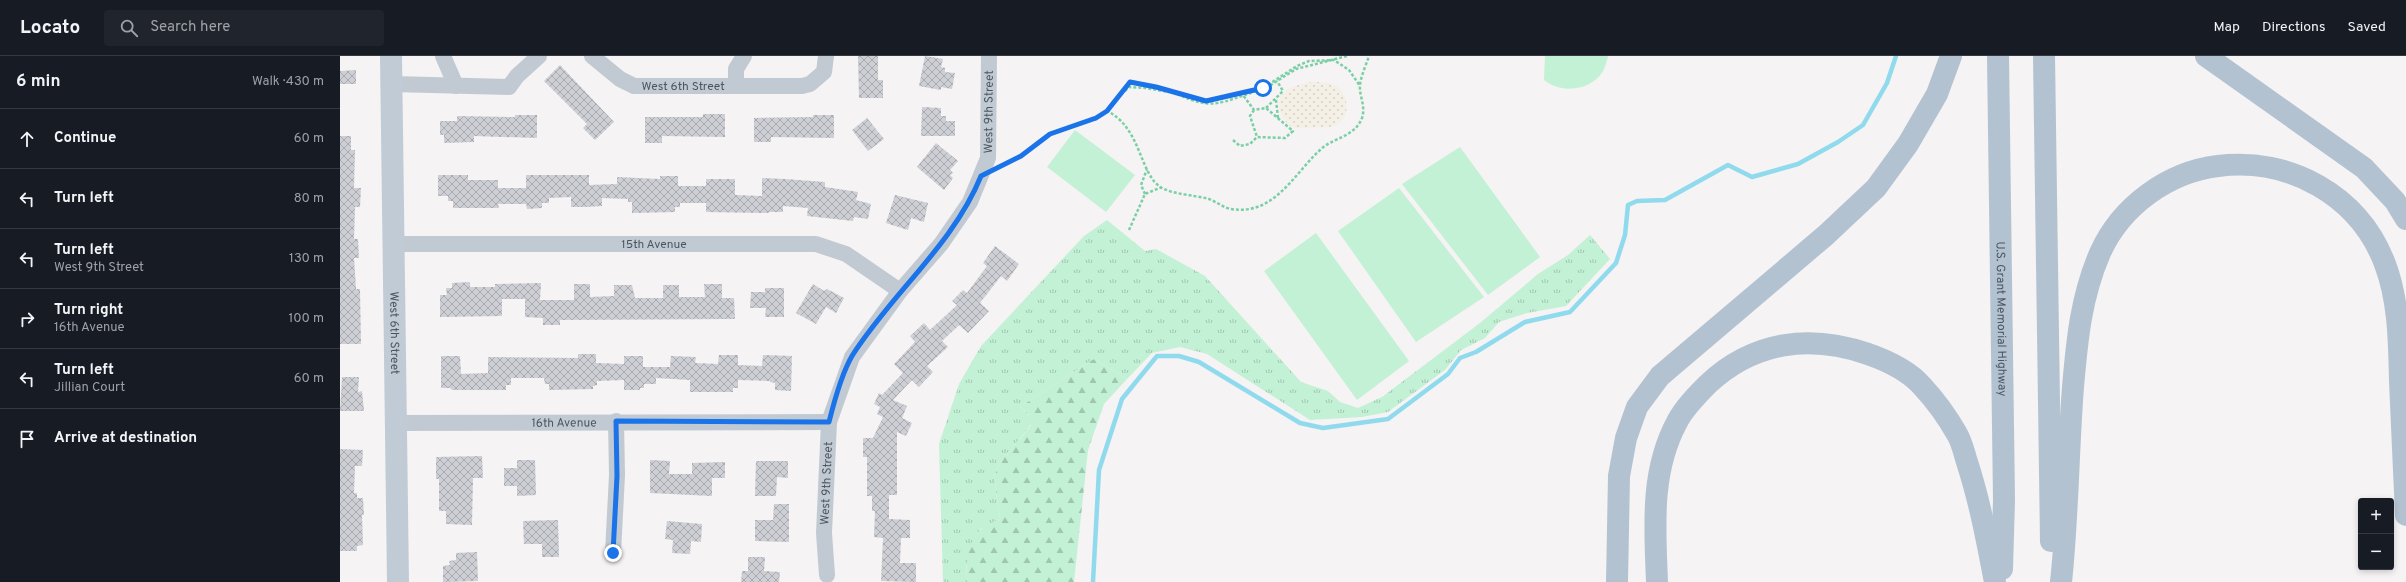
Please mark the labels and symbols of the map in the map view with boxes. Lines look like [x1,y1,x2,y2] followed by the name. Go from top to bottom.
[981,70,998,153] street label: West 9th Street
[641,79,725,95] street label: West 6th Street
[1254,79,1272,97] route start
[621,237,687,253] street label: 15th Avenue
[1992,241,2010,397] street label: U.S. Grant Memorial Highway
[385,291,402,375] street label: West 6th Street
[531,416,597,432] street label: 16th Avenue
[817,441,837,525] street label: West 9th Street
[604,544,622,562] route end

